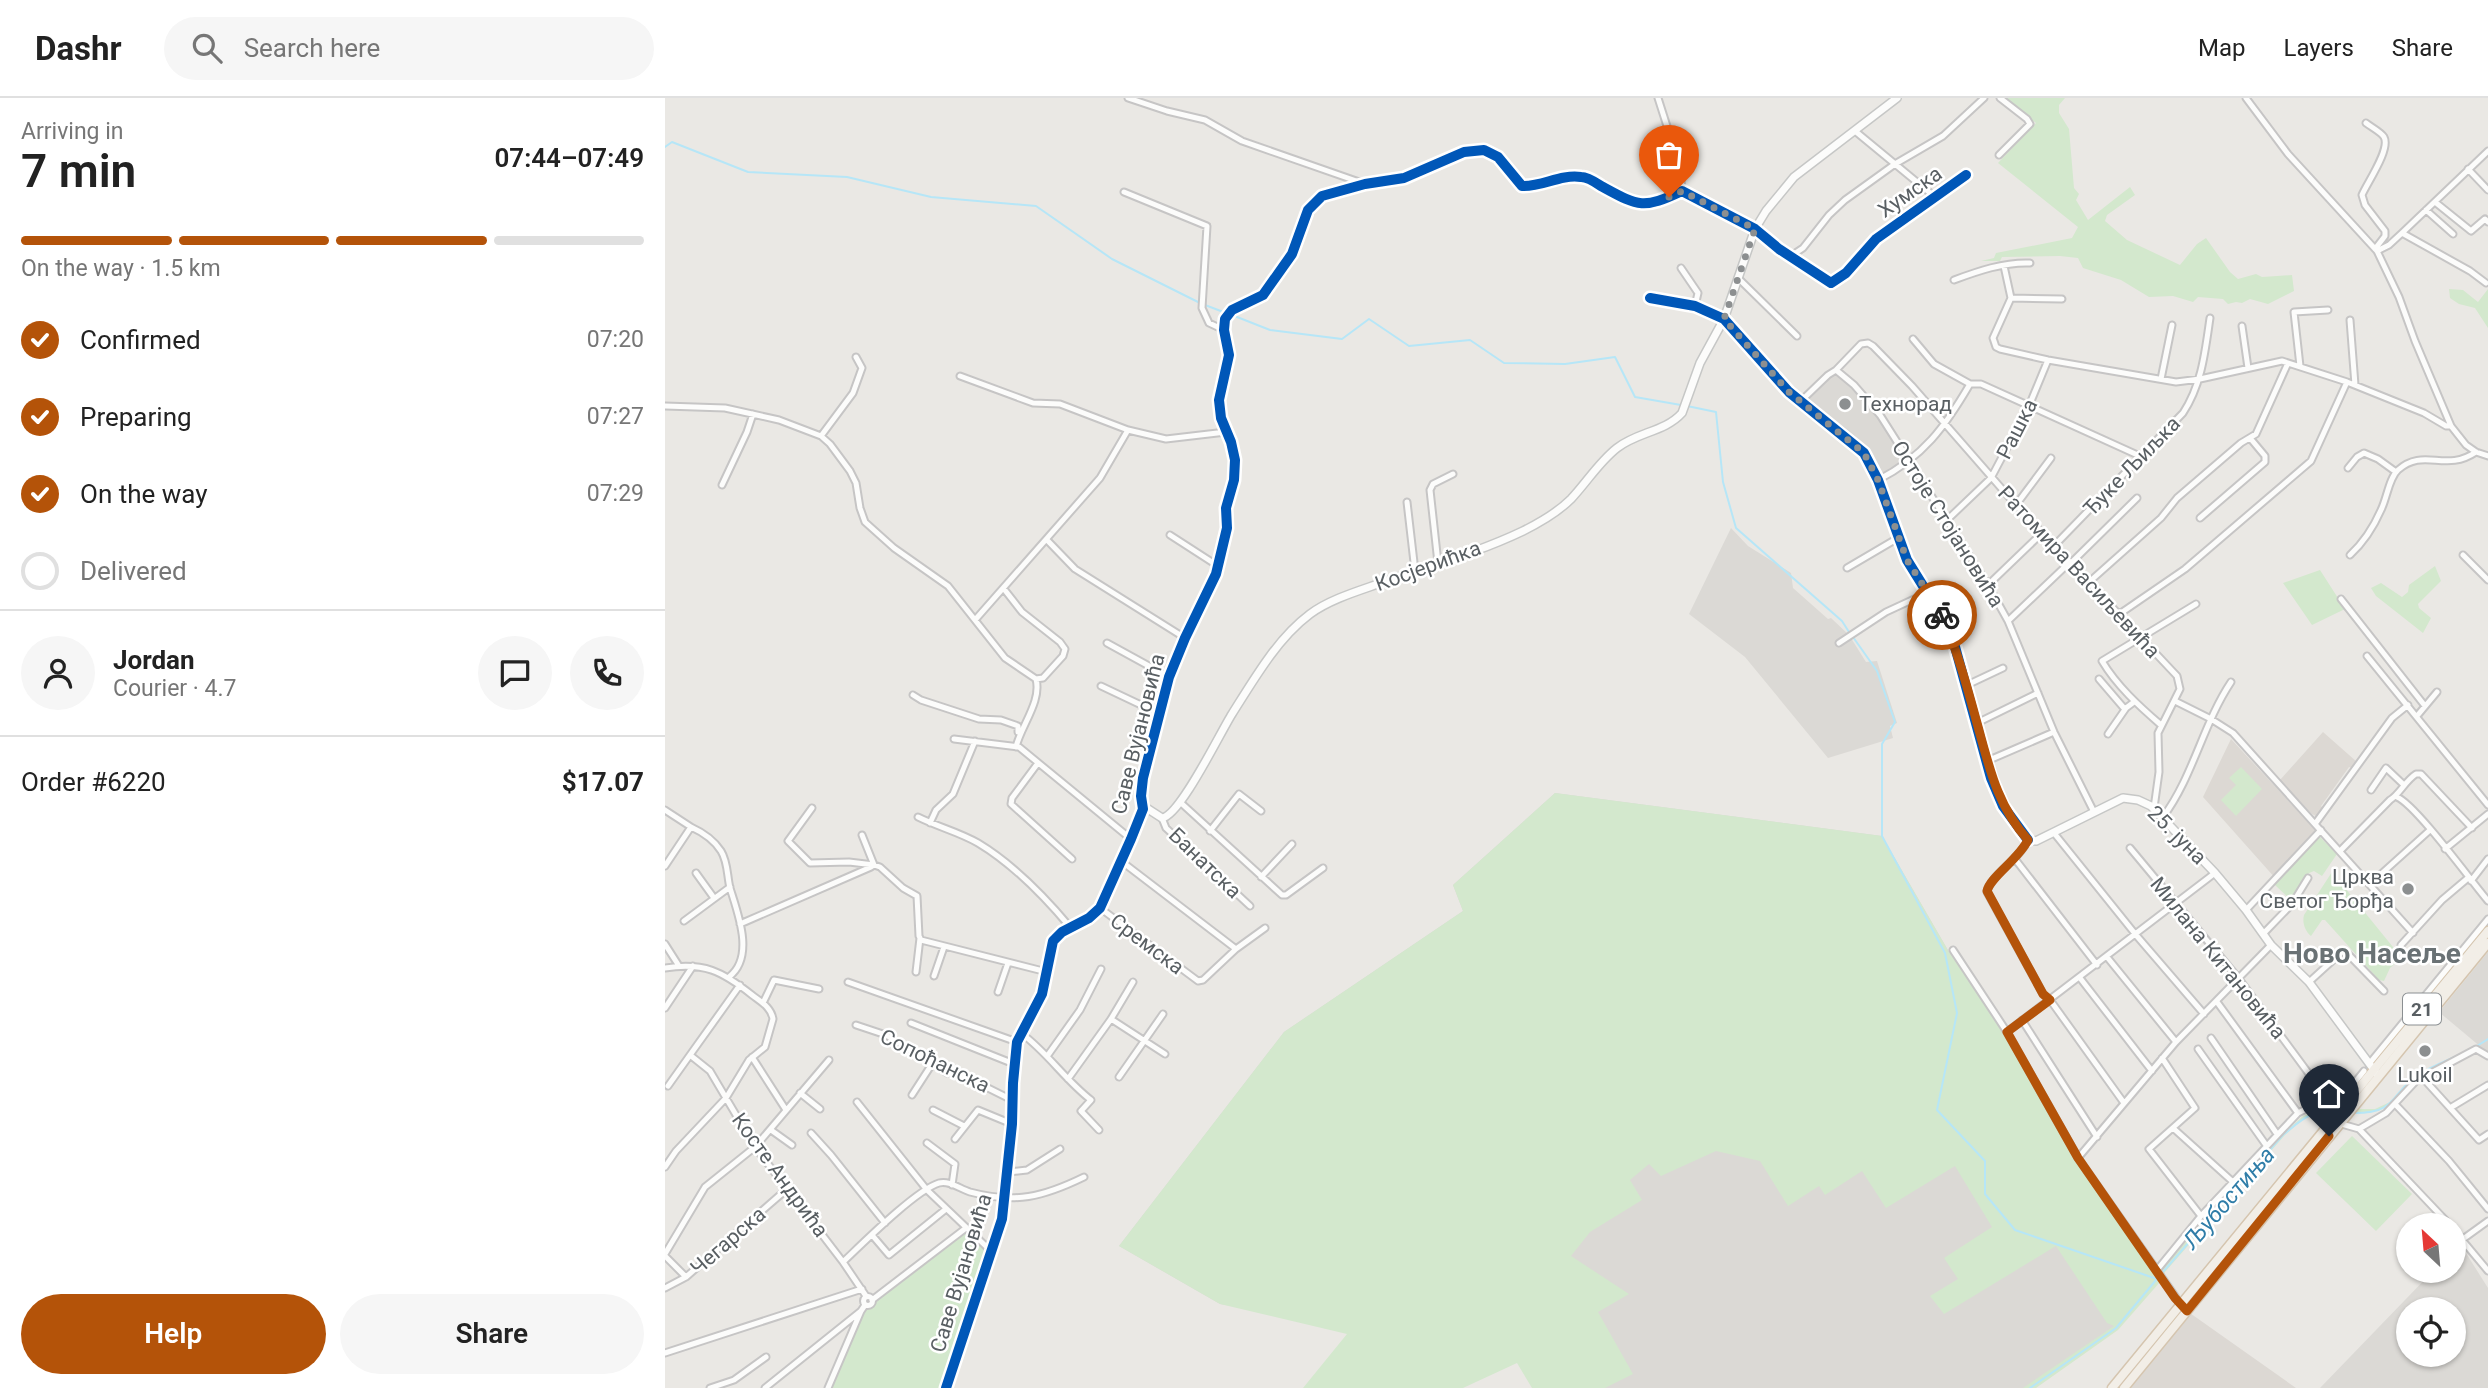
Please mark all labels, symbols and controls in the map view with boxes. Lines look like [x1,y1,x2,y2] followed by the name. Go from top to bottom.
[164,17,654,80] search box
[35,29,122,68] text: Dashr
[188,29,226,67] icon: search
[244,33,380,63] text: Search here
[2198,34,2246,62] text: Map
[2284,34,2354,62] text: Layers
[2392,34,2453,62] text: Share
[21,118,124,145] text: Arriving in
[1639,125,1699,197] pin
[1650,136,1688,174] icon: bag
[494,143,644,173] text: 07:44–07:49
[21,144,136,198] text: 7 min
[1874,161,1946,223] street label: Хумска
[21,255,221,282] text: On the way · 1.5 km
[21,321,59,359] icon: check
[80,325,201,355] text: Confirmed
[587,326,644,353] text: 07:20
[1859,392,1952,416] place label: Технорад
[1992,395,2042,463] street label: Рашка
[1837,396,1853,412] marker: Технорад
[21,398,59,436] icon: check
[80,402,192,432] text: Preparing
[587,403,644,430] text: 07:27
[2079,412,2185,520] street label: Ђуке Љиљка
[1887,436,2009,612] street label: Остоје Стојановића
[21,475,59,513] icon: check
[80,479,208,509] text: On the way
[587,480,644,507] text: 07:29
[1993,481,2165,663] street label: Ратомира Васиљевића
[1372,536,1484,596] street label: Косјерићка
[80,556,187,586] text: Delivered
[1907,580,1977,650] courier
[1923,596,1961,634] icon: bike
[21,636,95,710] button: person
[478,636,552,710] button: chat
[570,636,644,710] button: phone
[113,645,195,675] text: Jordan
[1106,651,1170,817] street label: Саве Вујановића
[113,675,236,702] text: Courier · 4.7
[21,767,166,797] text: Order #6220
[562,767,644,797] text: $17.07
[2143,801,2211,869] street label: 25. јуна
[1164,823,1246,903] street label: Банатска
[2260,865,2394,913] place label: Црква Светог Ђорђа
[2145,872,2291,1044] street label: Милана Китановића
[2400,881,2416,897] marker: Црква Светог Ђорђа
[1105,909,1189,979] street label: Сремска
[2283,937,2461,970] district label: Ново Насеље
[2403,994,2441,1024] road number: 21
[876,1024,994,1098] street label: Сопоћанска
[2417,1043,2433,1059] marker: Lukoil
[2397,1063,2453,1087] place label: Lukoil
[2299,1064,2359,1136] pin
[2310,1075,2348,1113] icon: home
[727,1108,833,1242] street label: Косте Андрића
[2177,1142,2281,1255] water label: Љубостиња
[925,1191,997,1355] street label: Саве Вујановића
[686,1202,770,1280] street label: Чегарска
[2396,1213,2466,1283] north arrow
[2396,1213,2466,1367] map controls
[21,1294,326,1374] button: Help
[340,1294,644,1374] button: Share
[2396,1297,2466,1367] button: locate

